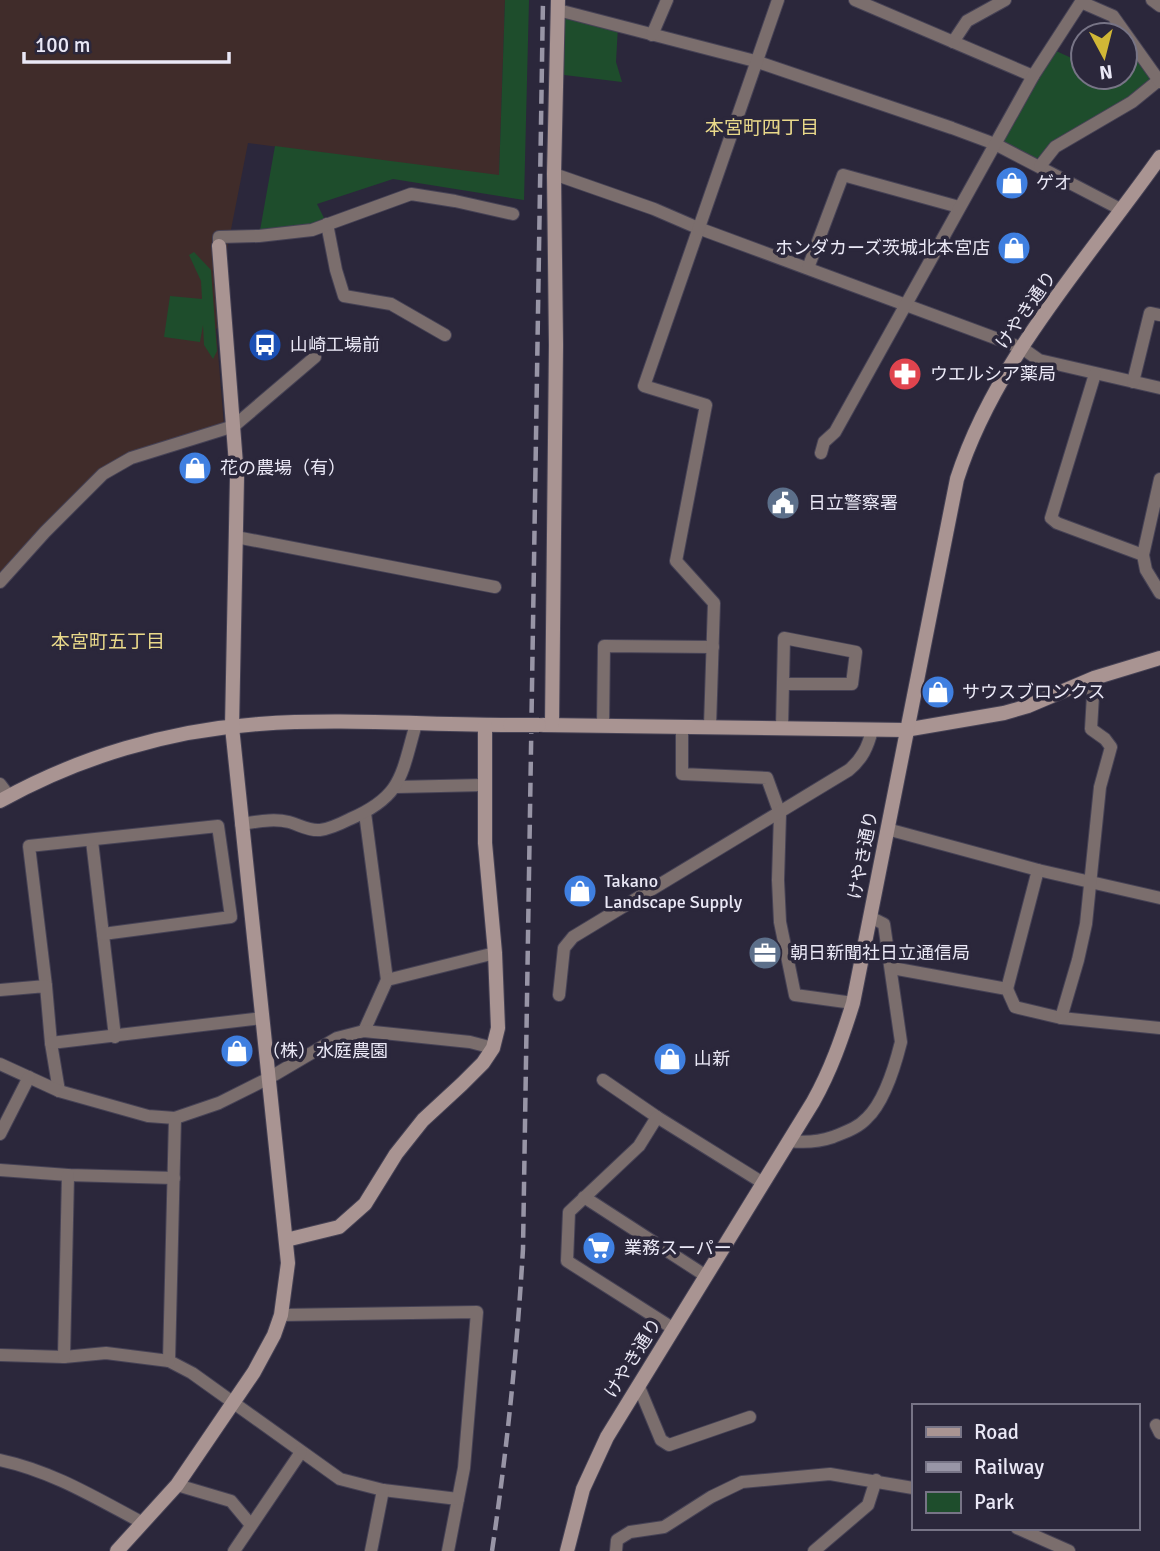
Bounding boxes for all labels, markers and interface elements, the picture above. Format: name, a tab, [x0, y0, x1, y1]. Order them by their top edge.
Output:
scale bar	[24, 21, 229, 65]
north arrow	[1069, 21, 1139, 91]
text: 100 m	[35, 32, 90, 58]
text: N	[1098, 59, 1114, 85]
district label: 本宮町四丁目	[705, 116, 819, 140]
shop icon: ゲオ	[993, 164, 1031, 202]
place label: ゲオ	[1036, 172, 1072, 194]
shop icon: ホンダカーズ茨城北本宮店	[995, 229, 1033, 267]
place label: ホンダカーズ茨城北本宮店	[775, 237, 990, 259]
street label: けやき通り	[991, 267, 1061, 353]
bus stop icon: 山崎工場前	[246, 326, 284, 364]
place label: 山崎工場前	[290, 334, 380, 356]
pharmacy icon: ウエルシア薬局	[886, 355, 924, 393]
place label: ウエルシア薬局	[930, 363, 1056, 385]
shop icon: 花の農場（有）	[176, 449, 214, 487]
place label: 花の農場（有）	[220, 457, 346, 479]
public building icon: 日立警察署	[764, 484, 802, 522]
place label: 日立警察署	[808, 492, 898, 514]
district label: 本宮町五丁目	[51, 630, 165, 654]
shop icon: サウスブロンクス	[919, 673, 957, 711]
place label: サウスブロンクス	[962, 681, 1105, 703]
street label: けやき通り	[844, 809, 882, 901]
place label: Takano Landscape Supply	[604, 870, 743, 913]
shop icon: Takano Landscape Supply	[561, 872, 599, 910]
office icon: 朝日新聞社日立通信局	[746, 934, 784, 972]
place label: 朝日新聞社日立通信局	[790, 942, 970, 964]
shop icon: （株）水庭農園	[218, 1032, 256, 1070]
place label: （株）水庭農園	[262, 1040, 388, 1062]
shop icon: 山新	[651, 1040, 689, 1078]
place label: 山新	[694, 1048, 730, 1070]
supermarket icon: 業務スーパー	[580, 1229, 618, 1267]
place label: 業務スーパー	[624, 1237, 732, 1259]
street label: けやき通り	[600, 1314, 666, 1402]
legend	[912, 1404, 1139, 1530]
text: Road	[974, 1419, 1019, 1445]
text: Railway	[974, 1454, 1044, 1480]
text: Park	[974, 1489, 1015, 1515]

